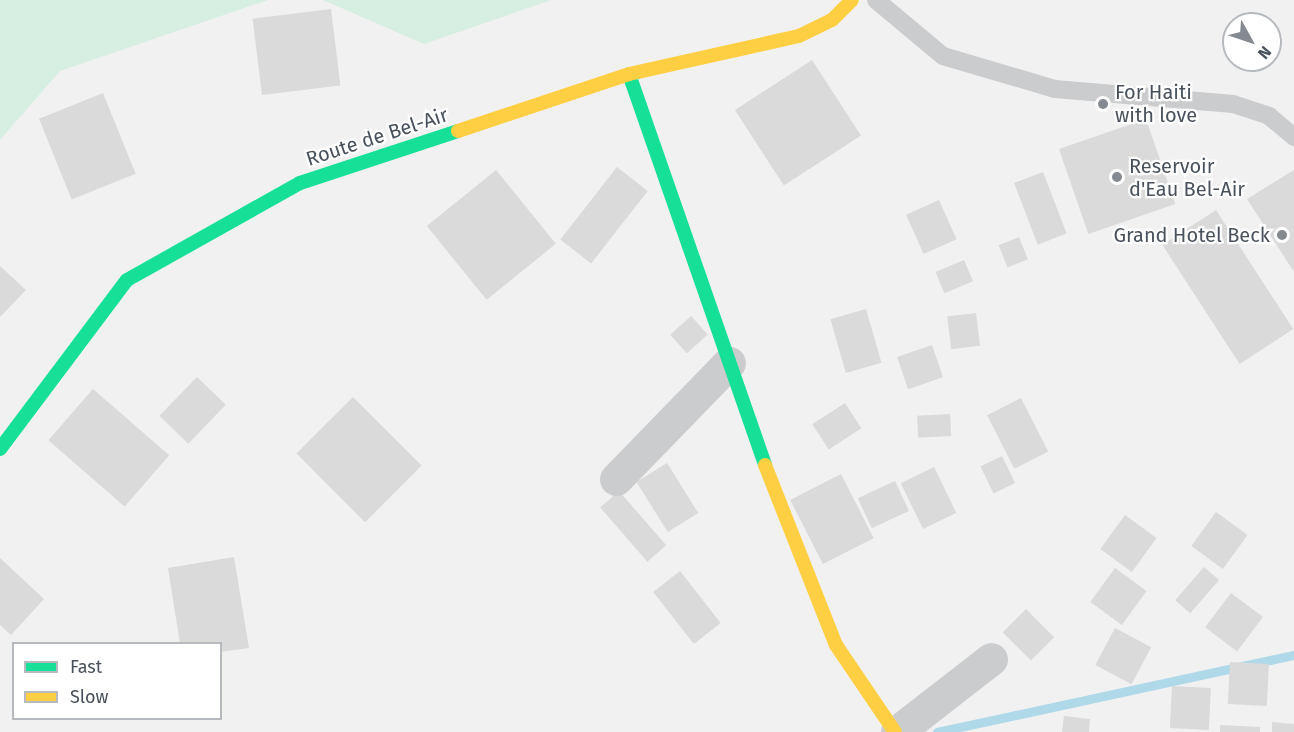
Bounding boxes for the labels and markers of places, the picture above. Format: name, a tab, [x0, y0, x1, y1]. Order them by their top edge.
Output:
place label: For Haiti with love	[1115, 80, 1197, 127]
marker: For Haiti with love	[1096, 97, 1110, 111]
place label: Reservoir d'Eau Bel-Air	[1129, 154, 1245, 201]
marker: Reservoir d'Eau Bel-Air	[1110, 170, 1124, 184]
place label: Grand Hotel Beck	[1113, 223, 1270, 247]
marker: Grand Hotel Beck	[1275, 228, 1289, 242]

